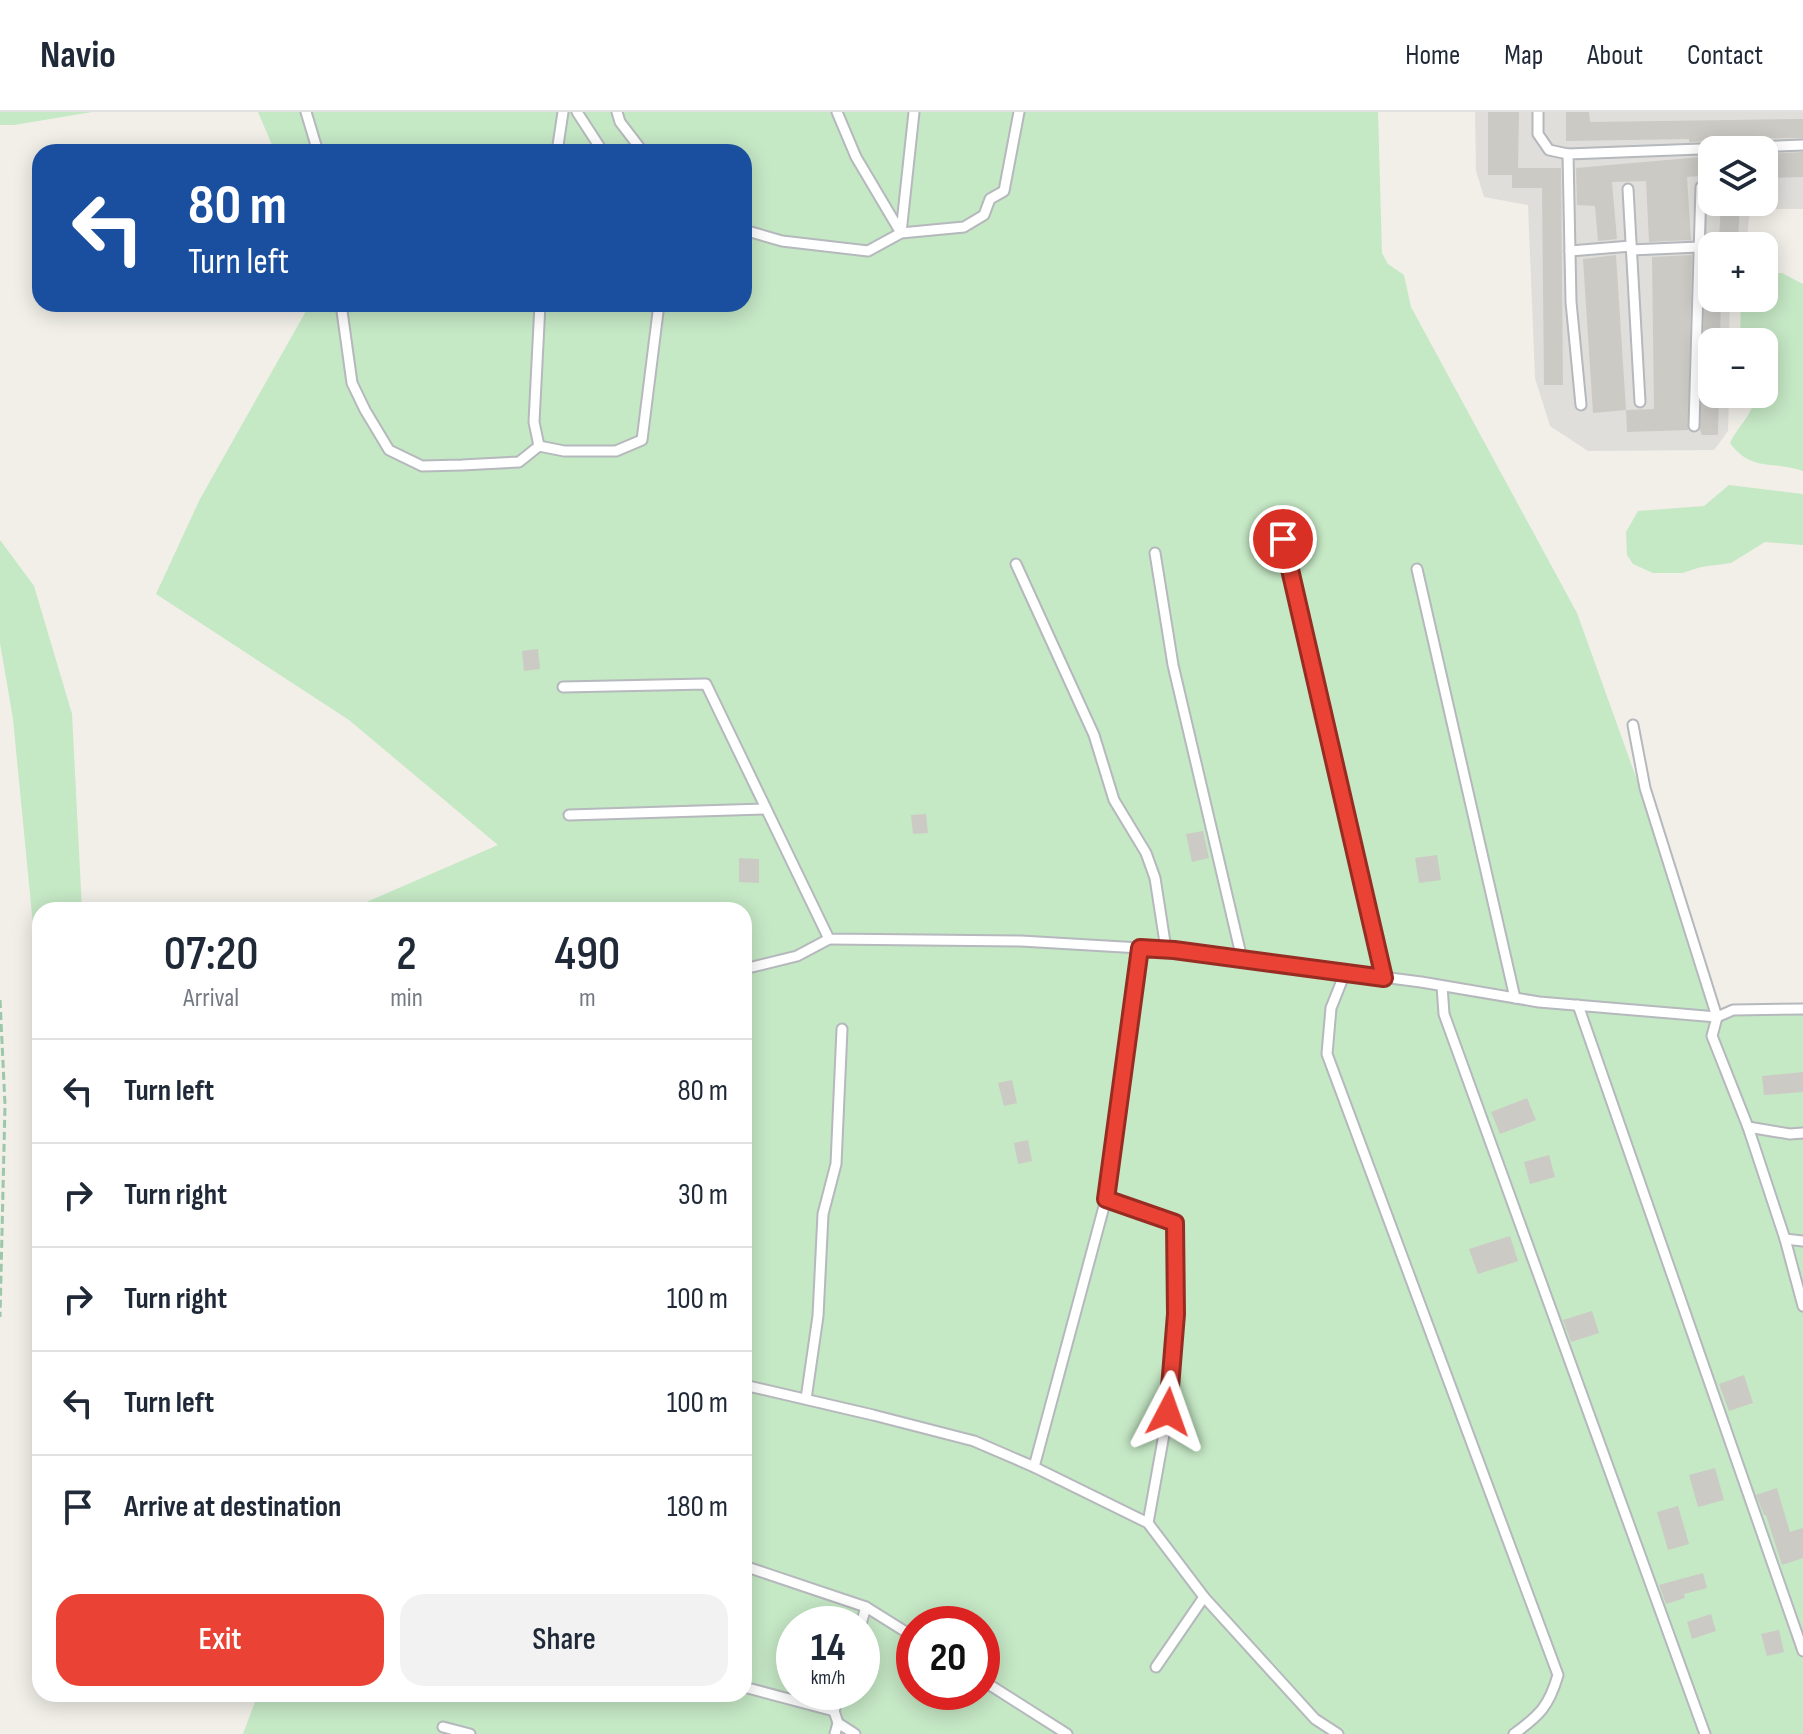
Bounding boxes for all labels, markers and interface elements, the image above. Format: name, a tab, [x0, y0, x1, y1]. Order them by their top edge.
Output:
text: Navio	[40, 33, 116, 78]
text: Home	[1405, 39, 1460, 72]
text: Map	[1504, 39, 1543, 72]
text: About	[1587, 39, 1643, 72]
text: Contact	[1687, 39, 1763, 72]
map controls	[1698, 136, 1778, 408]
button: layers	[1698, 136, 1778, 216]
text: 80 m	[188, 173, 287, 240]
icon: left	[56, 176, 160, 280]
button: +	[1698, 232, 1778, 312]
text: Turn left	[188, 241, 289, 284]
button: −	[1698, 328, 1778, 408]
pin	[1249, 505, 1317, 573]
icon: arrive	[1261, 517, 1305, 561]
text: 07:20	[164, 926, 259, 983]
text: 2	[396, 926, 417, 983]
text: 490	[554, 926, 620, 983]
text: Arrival	[183, 983, 239, 1014]
text: min	[390, 983, 423, 1014]
text: m	[579, 983, 596, 1014]
icon: left	[56, 1069, 100, 1113]
text: Turn left	[124, 1073, 214, 1109]
text: 80 m	[677, 1073, 728, 1109]
icon: right	[56, 1173, 100, 1217]
text: Turn right	[124, 1177, 227, 1213]
text: 30 m	[678, 1177, 728, 1213]
icon: right	[56, 1277, 100, 1321]
text: Turn right	[124, 1281, 227, 1317]
text: 100 m	[667, 1281, 728, 1317]
position arrow	[1126, 1370, 1210, 1454]
icon: left	[56, 1381, 100, 1425]
text: Turn left	[124, 1385, 214, 1421]
text: 100 m	[667, 1385, 728, 1421]
icon: arrive	[56, 1485, 100, 1529]
text: Arrive at destination	[124, 1489, 341, 1525]
text: 180 m	[667, 1489, 728, 1525]
button: Exit	[56, 1594, 384, 1686]
button: Share	[400, 1594, 728, 1686]
speed limit sign: 20	[896, 1606, 1000, 1710]
text: 14	[811, 1624, 845, 1672]
text: km/h	[811, 1666, 845, 1690]

